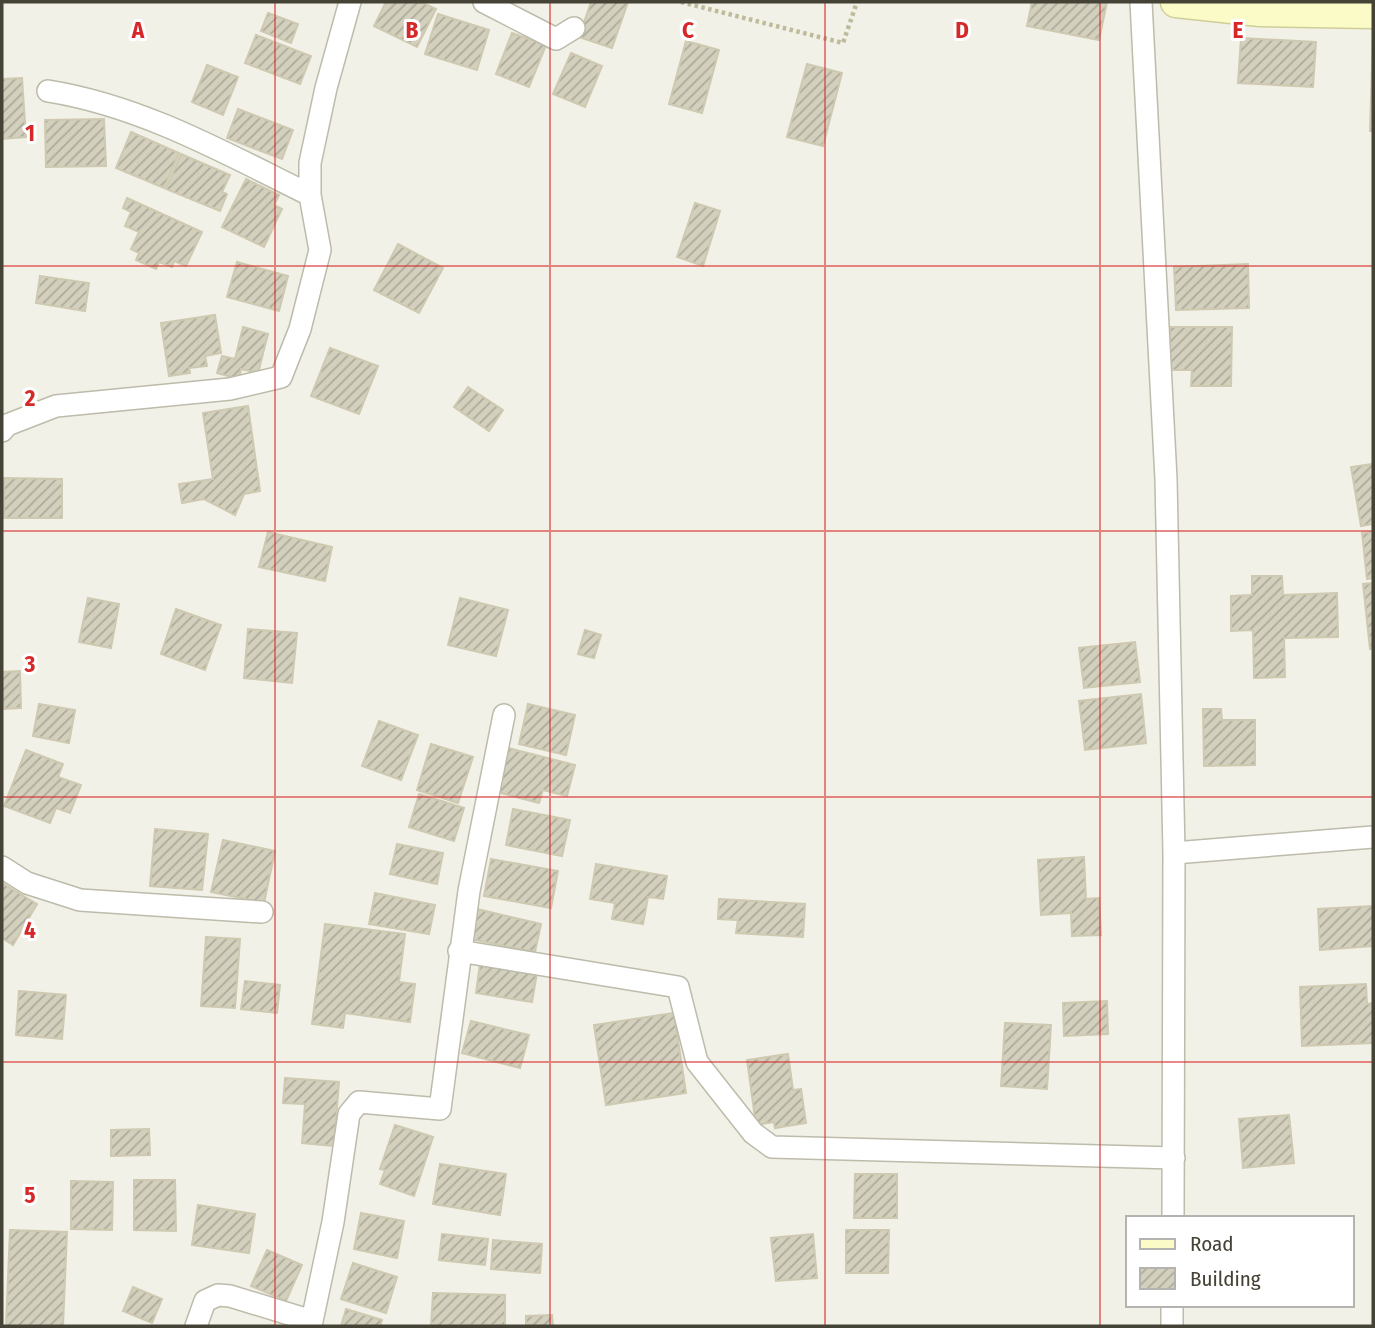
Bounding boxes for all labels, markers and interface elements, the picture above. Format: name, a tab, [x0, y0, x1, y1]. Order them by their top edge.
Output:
text: A	[131, 16, 145, 44]
text: B	[406, 16, 419, 44]
text: C	[682, 16, 694, 44]
text: D	[955, 16, 969, 44]
text: E	[1233, 16, 1244, 44]
text: 1	[25, 119, 35, 147]
text: 2	[24, 384, 36, 412]
text: 3	[24, 650, 36, 678]
text: 4	[24, 916, 36, 944]
text: 5	[24, 1181, 36, 1209]
legend	[1126, 1216, 1354, 1307]
text: Road	[1190, 1231, 1234, 1257]
text: Building	[1190, 1266, 1261, 1292]

